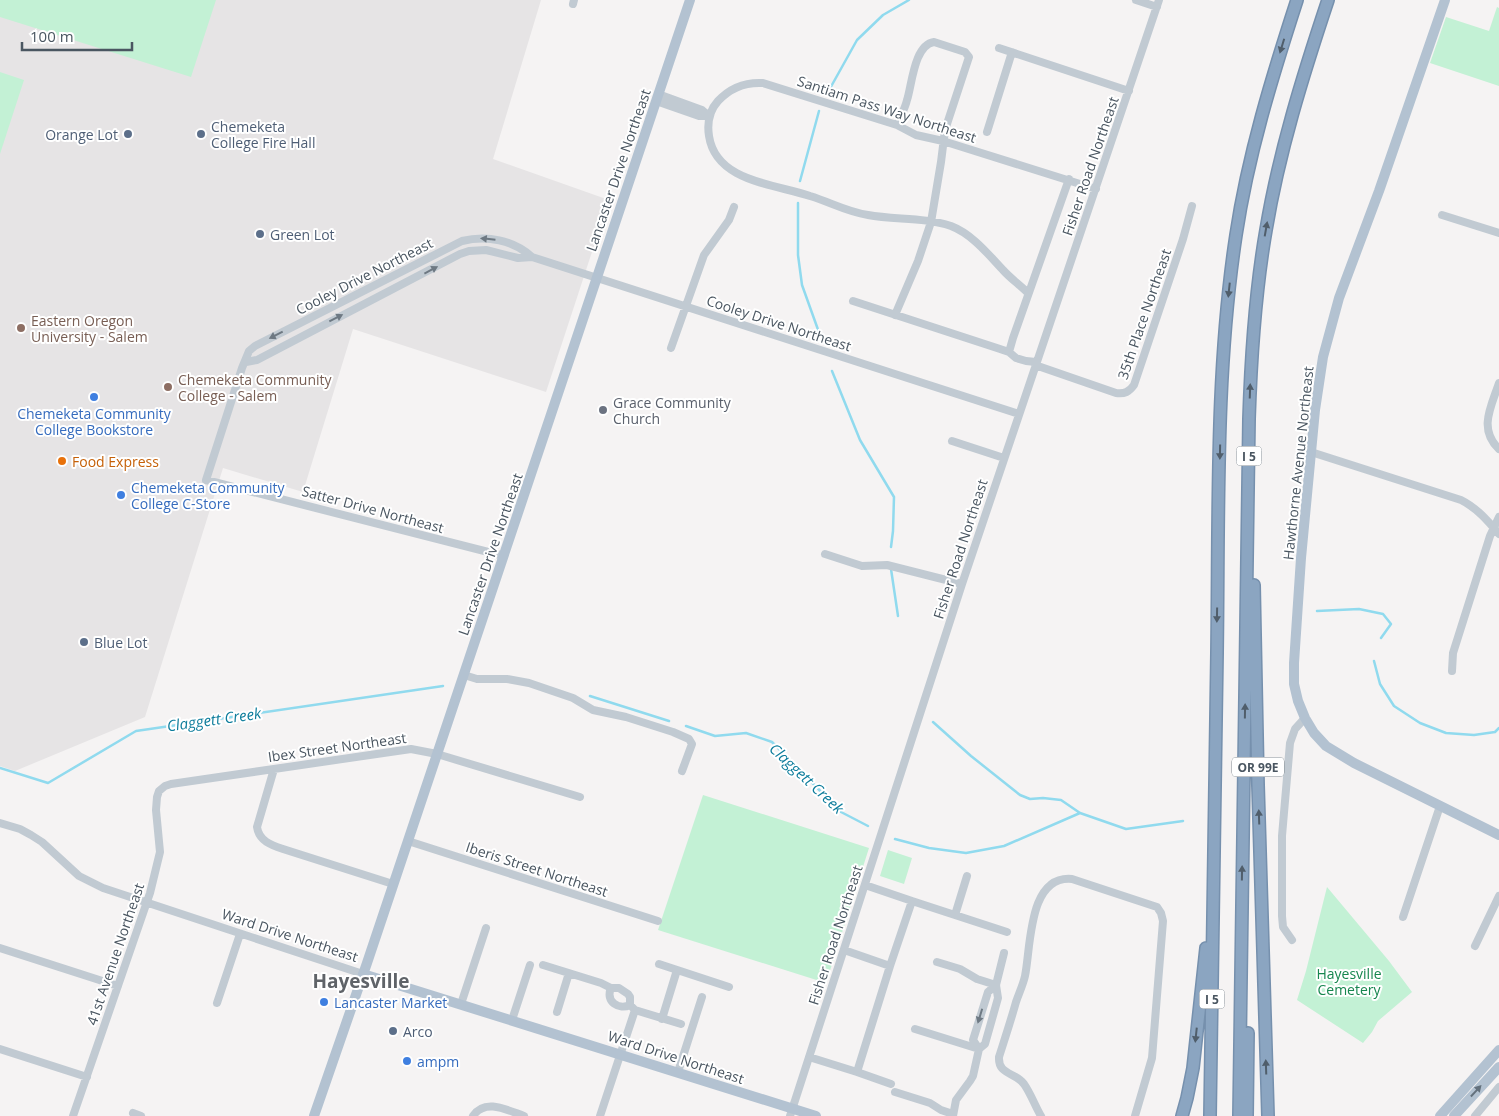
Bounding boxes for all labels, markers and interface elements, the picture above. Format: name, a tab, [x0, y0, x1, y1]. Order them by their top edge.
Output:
scale bar	[22, 20, 132, 52]
text: 100 m	[30, 26, 74, 46]
one-way arrow	[1278, 39, 1286, 54]
street label: Santiam Pass Way Northeast	[795, 71, 979, 147]
street label: Lancaster Drive Northeast	[581, 86, 655, 254]
street label: Fisher Road Northeast	[1057, 94, 1123, 238]
place label: Chemeketa College Fire Hall	[211, 117, 315, 152]
place label: Orange Lot	[45, 125, 118, 144]
marker: Orange Lot	[122, 128, 134, 140]
marker: Chemeketa College Fire Hall	[195, 128, 207, 140]
one-way arrow	[1263, 221, 1271, 237]
place label: Green Lot	[270, 225, 335, 244]
marker: Green Lot	[254, 228, 266, 240]
street label: Cooley Drive Northeast	[292, 233, 436, 319]
one-way arrow	[480, 235, 496, 243]
street label: 35th Place Northeast	[1113, 246, 1175, 382]
one-way arrow	[424, 265, 438, 274]
one-way arrow	[1225, 283, 1233, 299]
street label: Cooley Drive Northeast	[704, 291, 854, 355]
place label: Eastern Oregon University - Salem	[31, 311, 148, 346]
one-way arrow	[329, 314, 344, 322]
marker: Eastern Oregon University - Salem	[15, 322, 27, 334]
one-way arrow	[269, 331, 283, 339]
street label: Hawthorne Avenue Northeast	[1278, 365, 1318, 561]
place label: Chemeketa Community College - Salem	[178, 370, 333, 405]
marker: Chemeketa Community College - Salem	[162, 381, 174, 393]
one-way arrow	[1247, 382, 1255, 398]
marker: Chemeketa Community College Bookstore	[88, 391, 100, 403]
place label: Grace Community Church	[613, 393, 732, 428]
place label: Chemeketa Community College Bookstore	[17, 404, 172, 439]
marker: Grace Community Church	[597, 404, 609, 416]
one-way arrow	[1215, 445, 1223, 461]
road number: I 5	[1236, 446, 1262, 466]
place label: Food Express	[72, 452, 159, 471]
marker: Food Express	[56, 455, 68, 467]
street label: Lancaster Drive Northeast	[453, 470, 527, 638]
street label: Fisher Road Northeast	[928, 477, 992, 621]
place label: Chemeketa Community College C-Store	[131, 478, 286, 513]
street label: Satter Drive Northeast	[300, 481, 446, 537]
marker: Chemeketa Community College C-Store	[115, 489, 127, 501]
one-way arrow	[1213, 607, 1221, 623]
place label: Blue Lot	[94, 633, 147, 652]
marker: Blue Lot	[78, 636, 90, 648]
water label: Claggett Creek	[166, 702, 263, 736]
one-way arrow	[1241, 702, 1249, 718]
street label: Ibex Street Northeast	[267, 728, 407, 766]
water label: Claggett Creek	[765, 738, 849, 818]
road number: OR 99E	[1232, 758, 1284, 776]
one-way arrow	[1255, 809, 1263, 825]
street label: Iberis Street Northeast	[464, 837, 610, 901]
street label: Fisher Road Northeast	[803, 863, 867, 1007]
one-way arrow	[1238, 865, 1246, 881]
street label: 41st Avenue Northeast	[82, 880, 148, 1028]
street label: Ward Drive Northeast	[219, 904, 361, 966]
park label: Hayesville Cemetery	[1316, 964, 1382, 999]
district label: Hayesville	[313, 968, 409, 994]
road number: I 5	[1200, 990, 1224, 1009]
place label: Lancaster Market	[334, 993, 447, 1012]
marker: Lancaster Market	[318, 996, 330, 1008]
one-way arrow	[976, 1009, 984, 1024]
place label: Arco	[403, 1022, 433, 1041]
marker: Arco	[387, 1025, 399, 1037]
street label: Ward Drive Northeast	[605, 1026, 747, 1088]
one-way arrow	[1192, 1027, 1200, 1043]
place label: ampm	[417, 1052, 459, 1071]
marker: ampm	[401, 1055, 413, 1067]
one-way arrow	[1262, 1059, 1270, 1075]
one-way arrow	[1470, 1085, 1482, 1097]

